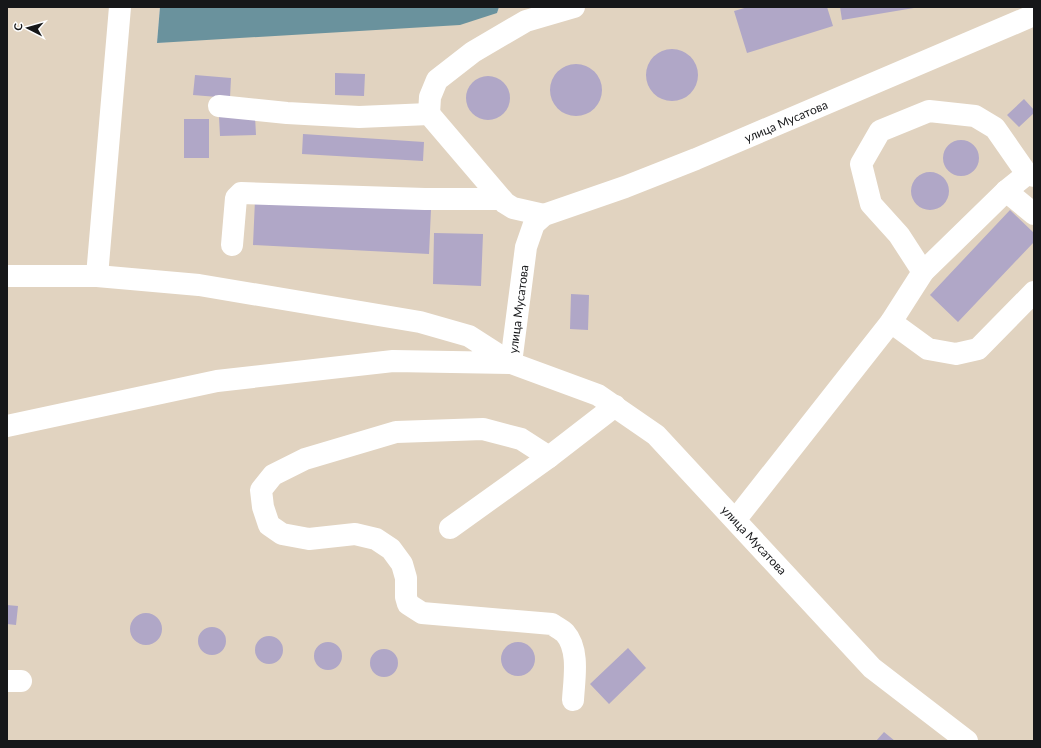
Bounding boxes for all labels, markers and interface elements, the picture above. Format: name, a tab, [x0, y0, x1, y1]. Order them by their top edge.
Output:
north arrow	[8, 8, 48, 48]
text: С	[11, 22, 24, 31]
street label: улица Мусатова	[742, 96, 830, 145]
street label: улица Мусатова	[505, 264, 531, 354]
street label: улица Мусатова	[718, 502, 790, 578]

